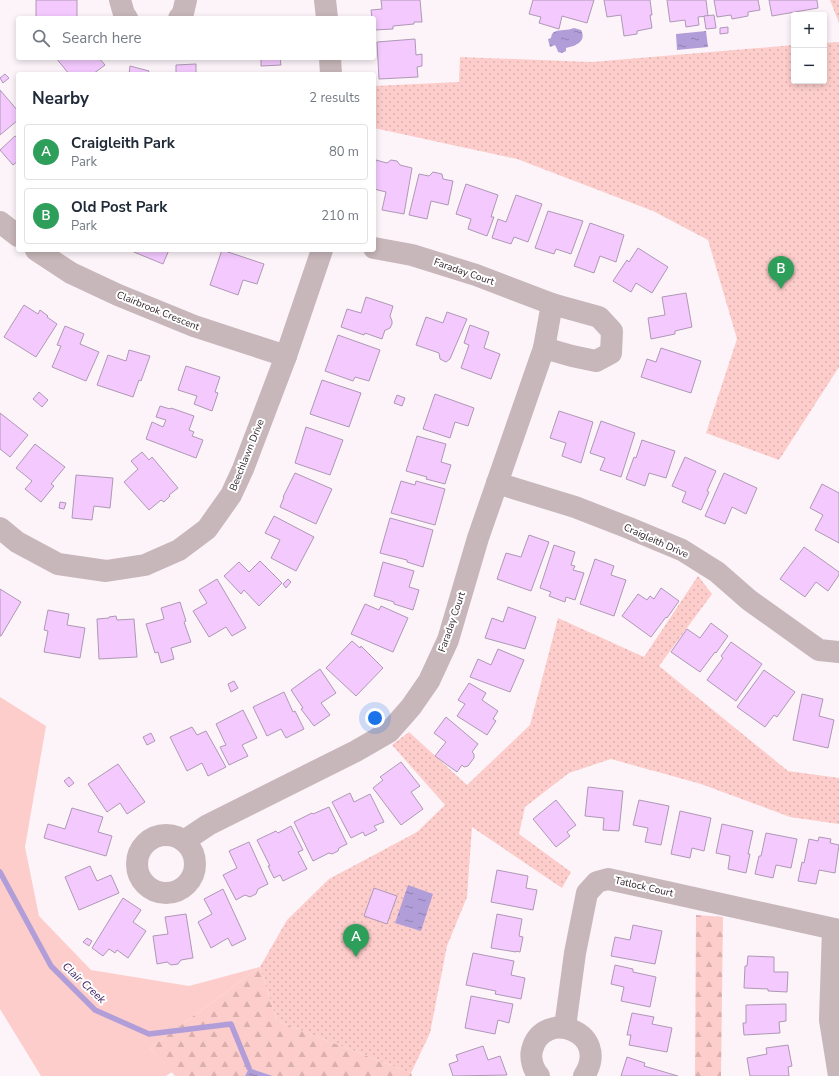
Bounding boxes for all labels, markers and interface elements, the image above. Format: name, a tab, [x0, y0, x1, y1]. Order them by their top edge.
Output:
map controls	[791, 12, 827, 84]
button: +	[791, 12, 827, 48]
search box	[16, 16, 376, 60]
icon: search	[30, 27, 52, 49]
text: Search here	[62, 28, 142, 48]
button: −	[791, 48, 827, 84]
text: Nearby	[32, 87, 89, 110]
text: 2 results	[309, 89, 360, 107]
text: Craigleith Park	[71, 133, 175, 153]
text: A	[41, 143, 51, 161]
text: 80 m	[329, 143, 359, 161]
text: Park	[71, 153, 97, 171]
text: Old Post Park	[71, 197, 167, 217]
text: B	[42, 207, 50, 225]
text: 210 m	[321, 207, 359, 225]
text: Park	[71, 217, 97, 235]
street label: Faraday Court	[432, 255, 497, 289]
pin: B	[768, 256, 794, 289]
street label: Clairbrook Crescent	[114, 288, 202, 334]
street label: Beechlawn Drive	[226, 417, 268, 493]
street label: Craigleith Drive	[621, 520, 691, 562]
street label: Faraday Court	[435, 589, 469, 654]
your location	[365, 708, 385, 728]
street label: Tatlock Court	[613, 873, 675, 901]
pin: A	[343, 924, 369, 957]
water label: Clair Creek	[59, 959, 109, 1007]

